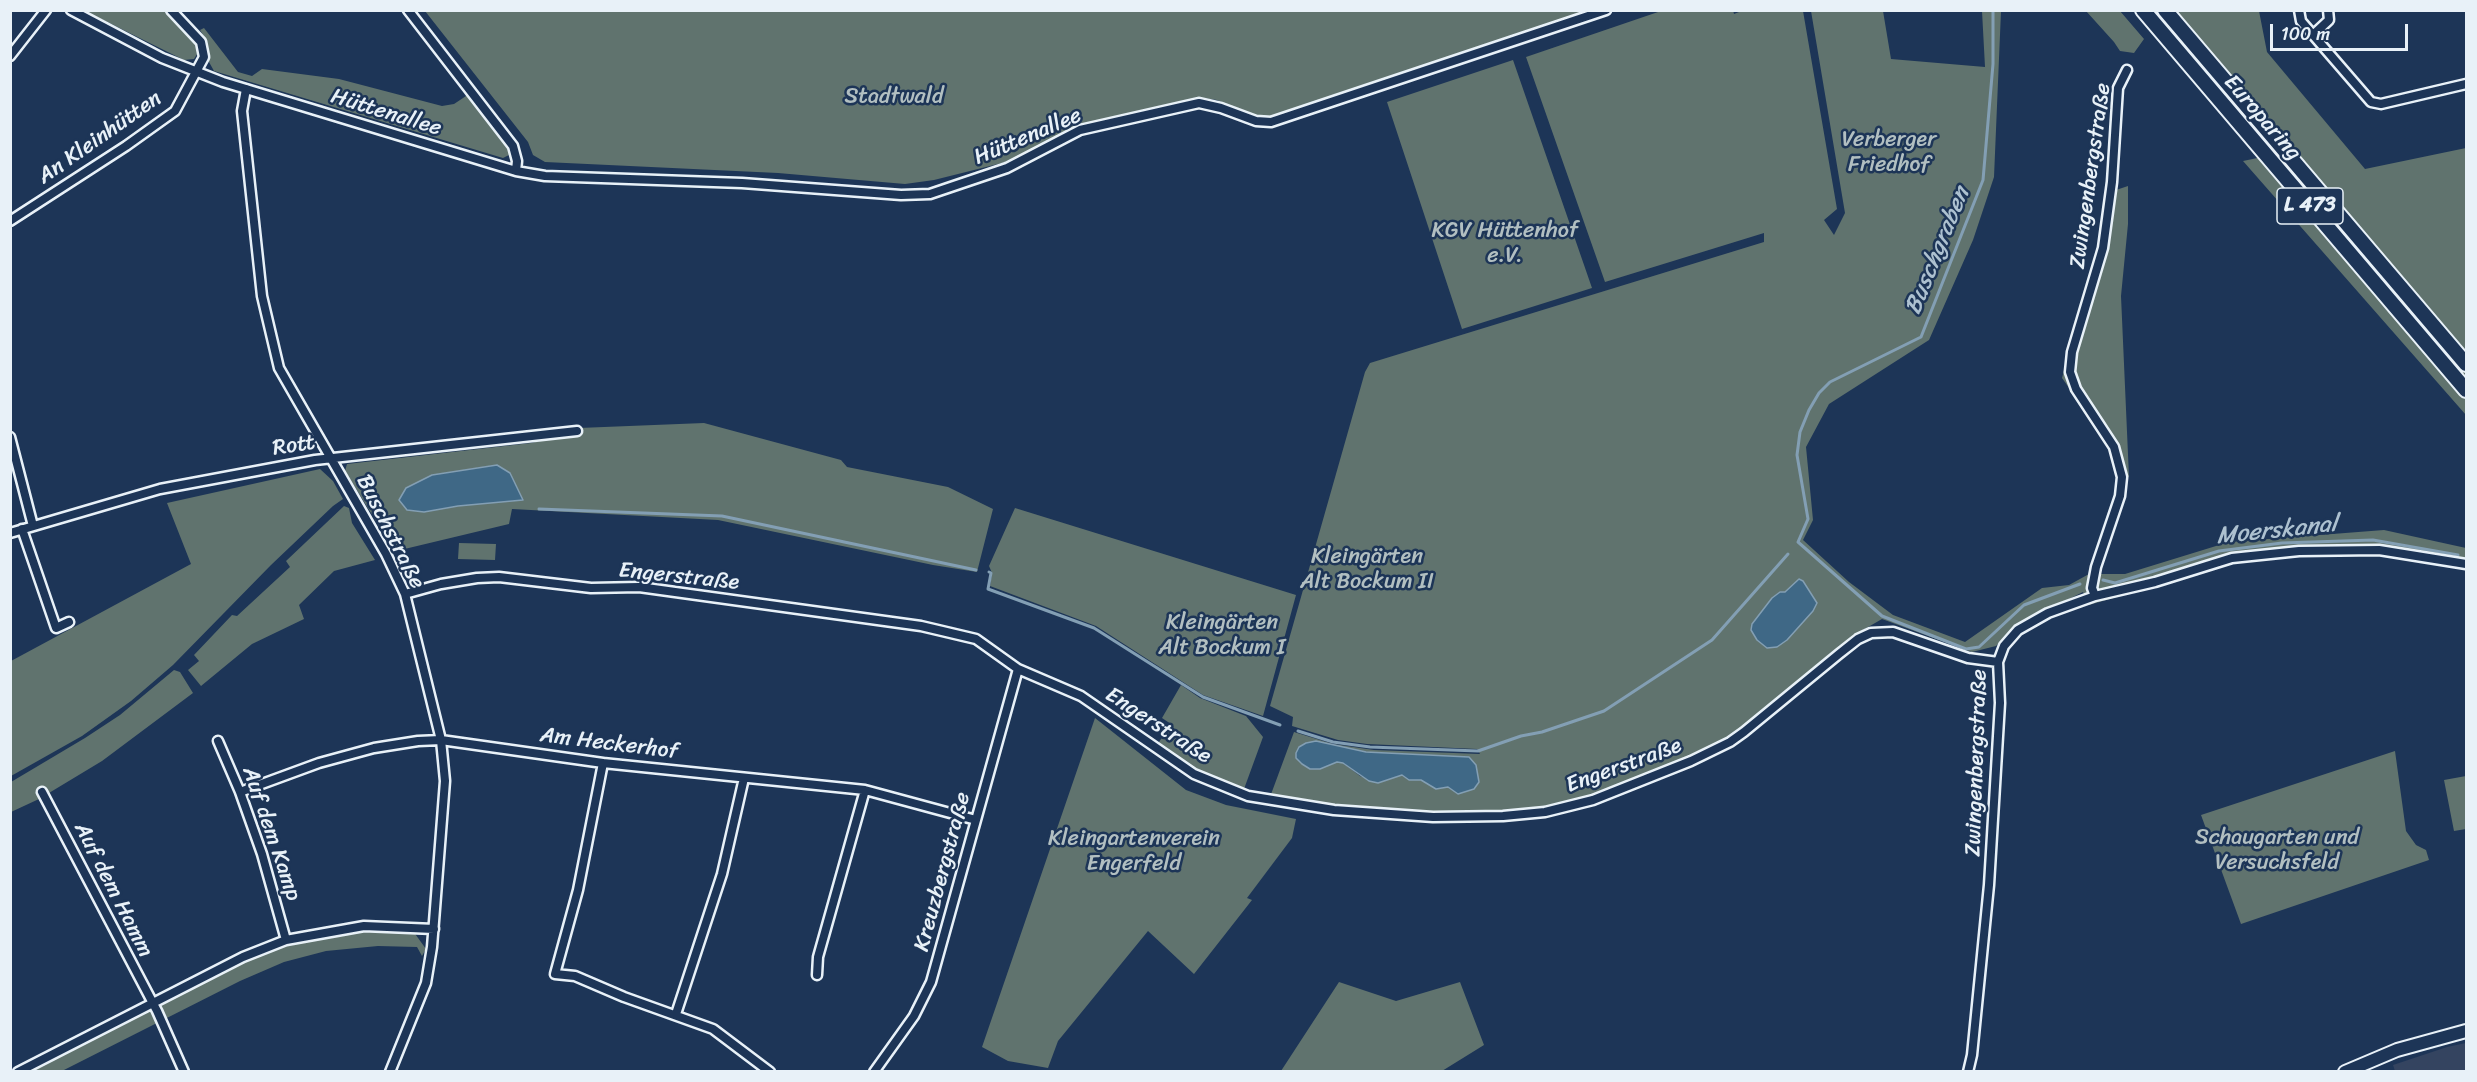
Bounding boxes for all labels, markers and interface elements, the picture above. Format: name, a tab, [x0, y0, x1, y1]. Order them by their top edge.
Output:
scale bar	[2273, 12, 2411, 50]
text: 100 m	[2281, 18, 2330, 50]
street label: Europaring	[2218, 70, 2306, 166]
street label: Zwingenbergstraße	[2065, 81, 2117, 271]
street label: Hüttenallee	[328, 84, 444, 142]
park label: Stadtwald	[844, 84, 944, 110]
street label: An Kleinhütten	[33, 86, 167, 190]
street label: Hüttenallee	[970, 103, 1086, 171]
park label: Verberger Friedhof	[1842, 127, 1936, 178]
water label: Buschgraben	[1899, 183, 1977, 319]
road number: L 473	[2277, 188, 2343, 224]
park label: KGV Hüttenhof e.V.	[1432, 218, 1578, 270]
street label: Rott	[271, 430, 317, 462]
street label: Buschstraße	[350, 471, 430, 593]
water label: Moerskanal	[2215, 510, 2339, 552]
park label: Kleingärten Alt Bockum II	[1300, 544, 1434, 596]
street label: Engerstraße	[617, 558, 741, 596]
park label: Kleingärten Alt Bockum I	[1159, 610, 1285, 662]
street label: Zwingenbergstraße	[1961, 669, 1993, 857]
street label: Engerstraße	[1100, 682, 1216, 770]
street label: Am Heckerhof	[538, 722, 680, 766]
street label: Engerstraße	[1563, 733, 1685, 799]
street label: Auf dem Kamp	[236, 763, 306, 905]
street label: Kreuzbergstraße	[909, 790, 977, 954]
street label: Auf dem Hamm	[68, 818, 158, 962]
park label: Schaugarten und Versuchsfeld	[2195, 825, 2359, 876]
park label: Kleingartenverein Engerfeld	[1048, 826, 1220, 878]

